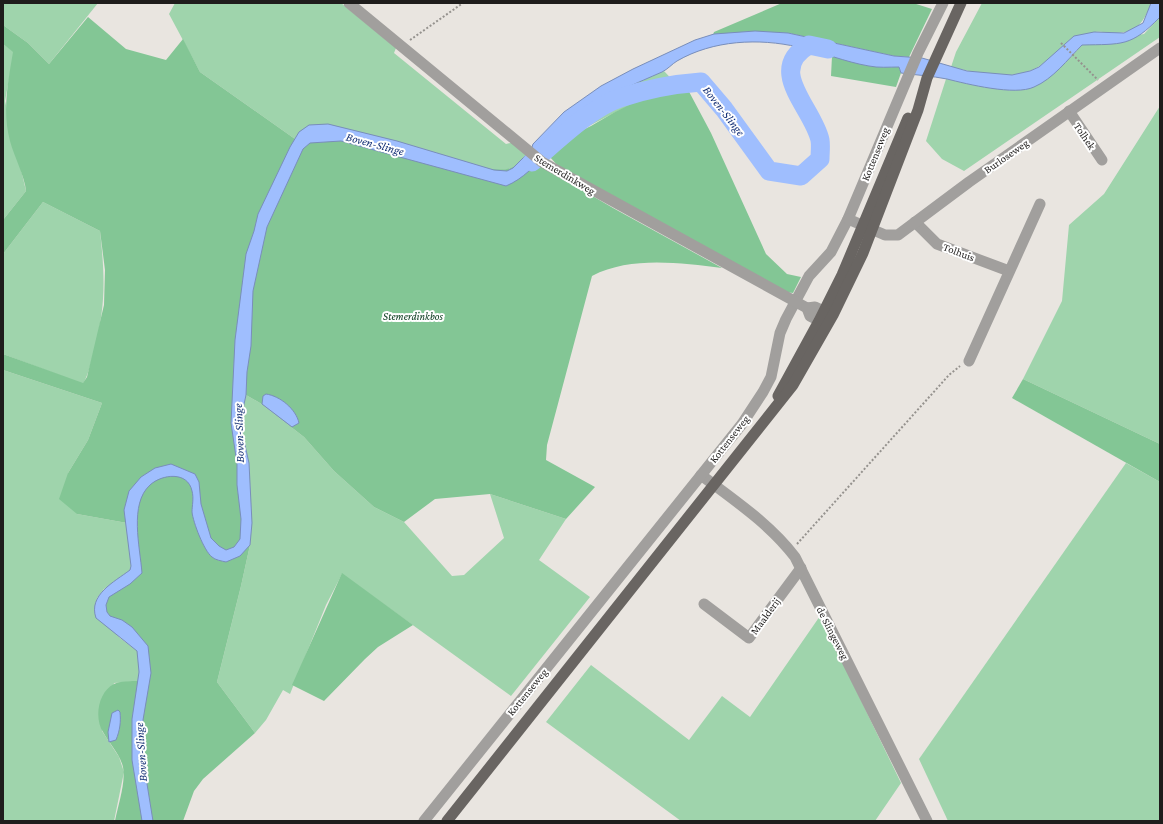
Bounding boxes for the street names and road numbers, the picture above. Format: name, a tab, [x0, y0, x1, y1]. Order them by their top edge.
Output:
street label: Tolhek	[1072, 120, 1099, 152]
street label: Kottenseweg	[859, 125, 892, 183]
street label: Burloseweg	[982, 136, 1032, 176]
street label: Stemerdinkweg	[532, 151, 598, 198]
street label: Tolhuis	[942, 241, 976, 263]
street label: Kottenseweg	[707, 412, 752, 466]
street label: Maalderij	[748, 595, 783, 637]
street label: de Slingeweg	[814, 605, 852, 663]
street label: Kottenseweg	[504, 666, 551, 719]

